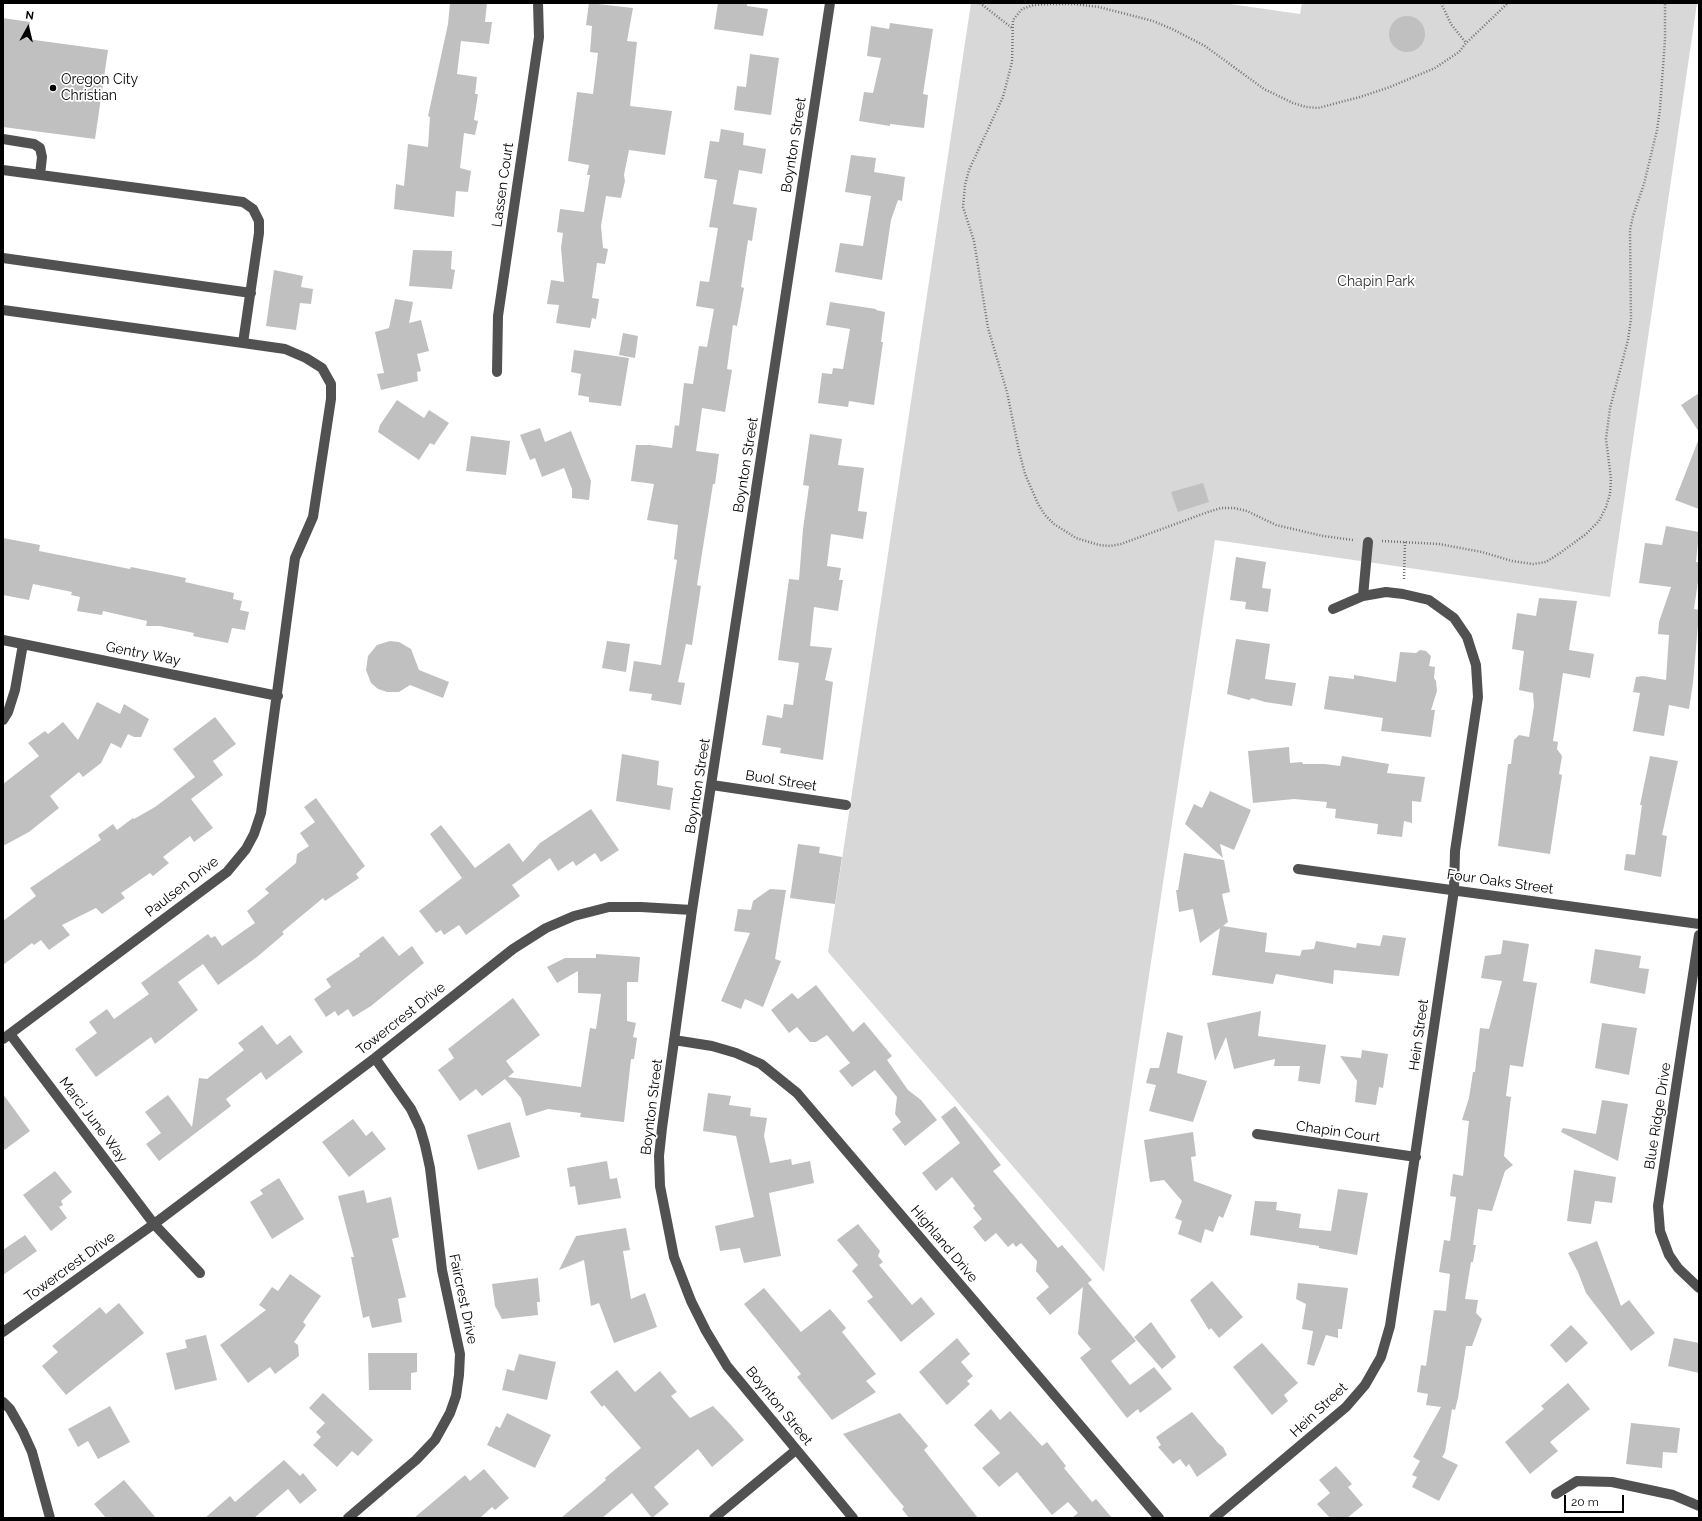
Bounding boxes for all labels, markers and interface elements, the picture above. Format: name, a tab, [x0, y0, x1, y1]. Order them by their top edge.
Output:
north arrow	[8, 8, 48, 48]
text: N	[25, 9, 35, 23]
place label: Oregon City Christian	[61, 72, 138, 104]
marker: Oregon City Christian	[48, 83, 58, 93]
street label: Boynton Street	[778, 96, 810, 194]
street label: Lassen Court	[489, 142, 517, 228]
park label: Chapin Park	[1337, 274, 1415, 290]
street label: Boynton Street	[730, 416, 762, 514]
street label: Gentry Way	[104, 639, 182, 669]
street label: Boynton Street	[682, 737, 714, 835]
street label: Buol Street	[744, 767, 818, 795]
street label: Paulsen Drive	[142, 853, 222, 921]
street label: Four Oaks Street	[1446, 866, 1554, 898]
street label: Towercrest Drive	[353, 979, 449, 1059]
street label: Hein Street	[1406, 998, 1432, 1072]
street label: Boynton Street	[638, 1058, 666, 1156]
street label: Blue Ridge Drive	[1641, 1061, 1675, 1171]
street label: Marci June Way	[55, 1074, 131, 1166]
street label: Chapin Court	[1295, 1118, 1381, 1146]
street label: Highland Drive	[907, 1202, 981, 1286]
street label: Towercrest Drive	[21, 1228, 119, 1306]
street label: Faircrest Drive	[445, 1252, 481, 1346]
street label: Boynton Street	[742, 1363, 816, 1449]
street label: Hein Street	[1287, 1379, 1351, 1441]
scale bar	[1566, 1487, 1626, 1513]
text: 20 m	[1571, 1495, 1599, 1509]

